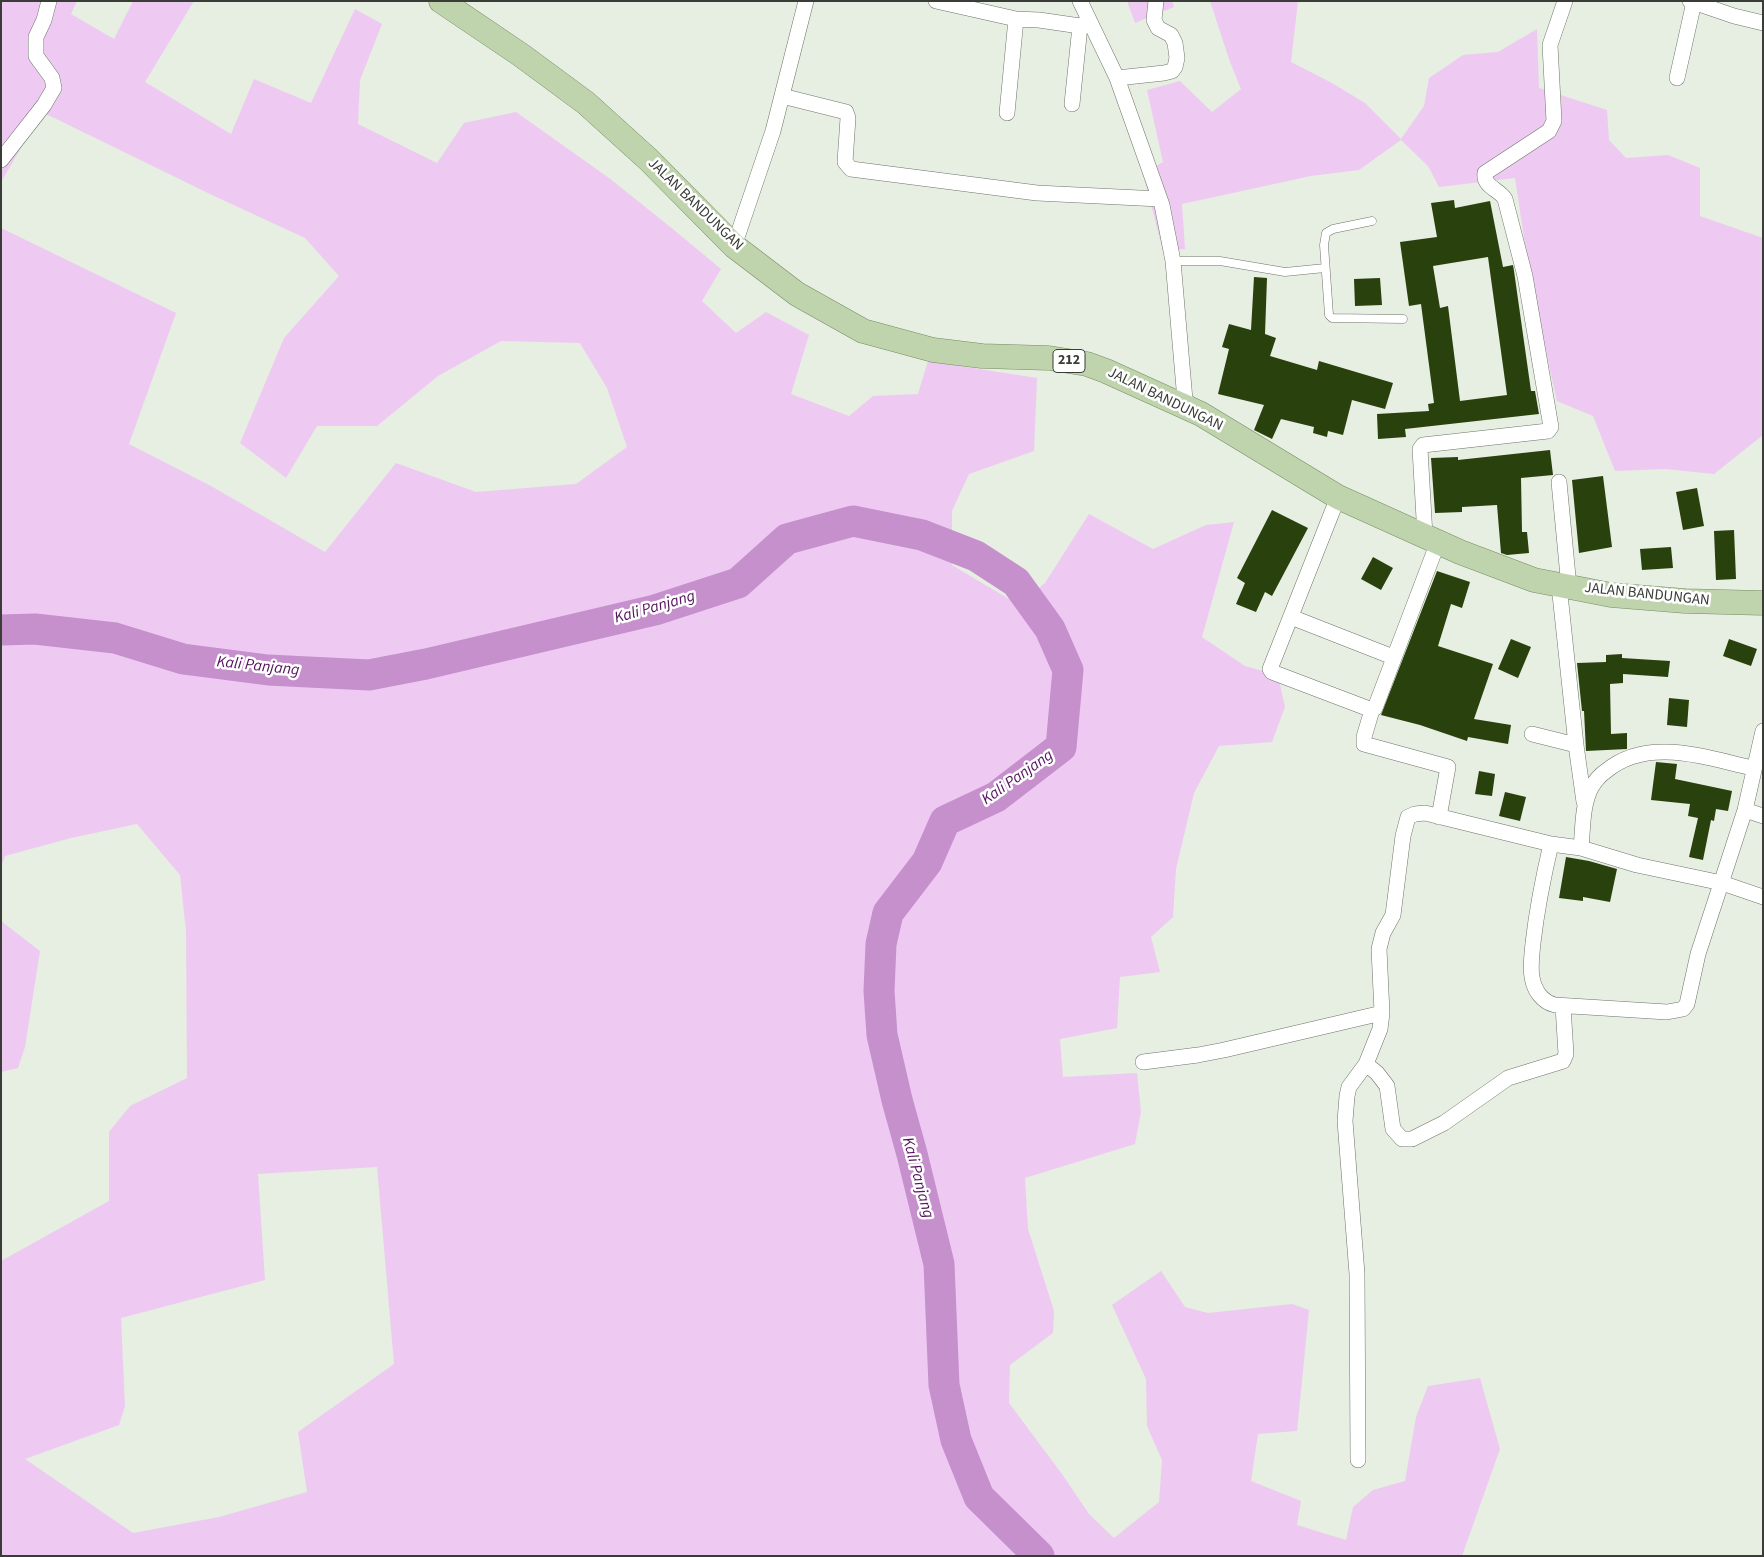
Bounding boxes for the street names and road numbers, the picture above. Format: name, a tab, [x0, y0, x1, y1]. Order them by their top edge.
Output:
street label: JALAN BANDUNGAN	[643, 155, 747, 255]
road number: 212	[1053, 350, 1085, 372]
street label: JALAN BANDUNGAN	[1105, 364, 1225, 436]
street label: JALAN BANDUNGAN	[1583, 579, 1711, 611]

